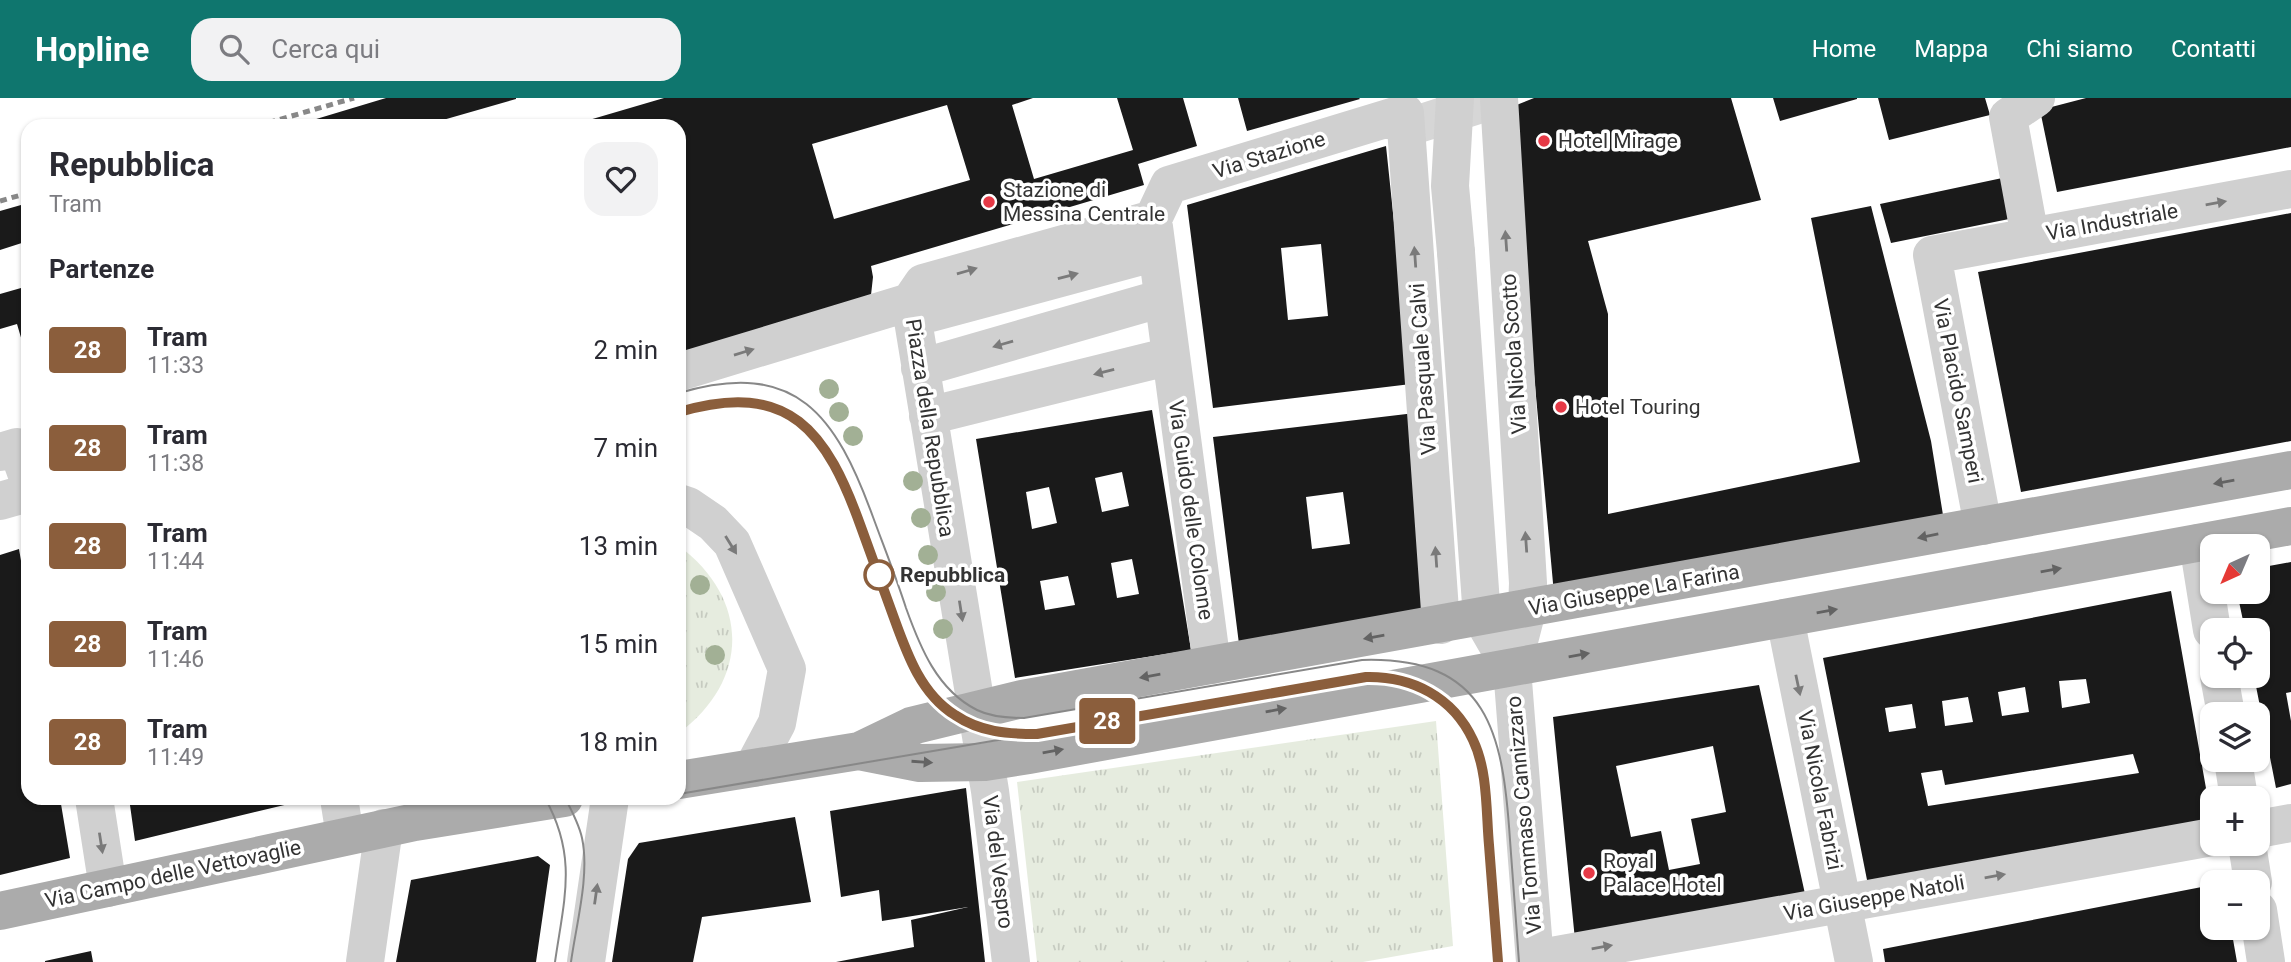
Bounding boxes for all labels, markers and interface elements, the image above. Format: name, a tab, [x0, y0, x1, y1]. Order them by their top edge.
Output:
search box	[191, 18, 681, 81]
text: Hopline	[35, 30, 149, 69]
icon: search	[215, 30, 253, 68]
text: Cerca qui	[271, 34, 380, 64]
text: Home	[1812, 35, 1876, 63]
text: Mappa	[1914, 35, 1988, 63]
text: Chi siamo	[2026, 35, 2133, 63]
text: Contatti	[2171, 35, 2256, 63]
street label: Via Stazione	[1210, 127, 1328, 183]
place label: Hotel Mirage	[1558, 129, 1678, 153]
marker: Hotel Mirage	[1536, 133, 1552, 149]
button: heart	[584, 142, 658, 216]
text: Repubblica	[49, 145, 214, 184]
place label: Stazione di Messina Centrale	[1003, 178, 1165, 226]
text: Tram	[49, 191, 102, 218]
marker: Stazione di Messina Centrale	[981, 194, 997, 210]
one-way arrow	[2205, 197, 2227, 208]
street label: Via Industriale	[2044, 199, 2180, 245]
one-way arrow	[1501, 230, 1512, 252]
one-way arrow	[1409, 246, 1420, 268]
text: Partenze	[49, 254, 154, 284]
one-way arrow	[956, 266, 977, 276]
one-way arrow	[1057, 270, 1079, 281]
street label: Via Nicola Scotto	[1496, 273, 1532, 435]
street label: Via Pasquale Calvi	[1405, 282, 1441, 456]
street label: Via Placido Samperi	[1928, 297, 1988, 485]
street label: Piazza della Repubblica	[901, 317, 959, 539]
text: Tram	[147, 322, 208, 352]
text: 2 min	[593, 335, 658, 365]
text: 28	[74, 336, 101, 364]
one-way arrow	[993, 340, 1014, 350]
one-way arrow	[734, 347, 755, 357]
text: 11:33	[147, 352, 204, 379]
one-way arrow	[1093, 367, 1115, 378]
place label: Hotel Touring	[1575, 395, 1701, 419]
street label: Via Guido delle Colonne	[1164, 399, 1218, 621]
marker: Hotel Touring	[1553, 399, 1569, 415]
text: Tram	[147, 420, 208, 450]
text: 7 min	[593, 433, 658, 463]
text: 28	[74, 434, 101, 462]
text: 11:38	[147, 450, 204, 477]
one-way arrow	[2213, 477, 2235, 488]
text: Tram	[147, 518, 208, 548]
one-way arrow	[1520, 530, 1531, 552]
text: 13 min	[579, 531, 658, 561]
one-way arrow	[1917, 531, 1939, 542]
text: 28	[74, 532, 101, 560]
north arrow	[2200, 534, 2270, 604]
map controls	[2200, 534, 2270, 940]
one-way arrow	[724, 535, 737, 555]
one-way arrow	[1431, 546, 1442, 568]
text: 11:44	[147, 548, 204, 575]
marker: Repubblica	[864, 560, 894, 590]
street label: Via Giuseppe La Farina	[1527, 560, 1741, 620]
place label: Repubblica	[900, 563, 1005, 587]
one-way arrow	[2040, 564, 2062, 575]
one-way arrow	[955, 600, 966, 622]
one-way arrow	[1816, 605, 1838, 616]
text: Tram	[147, 616, 208, 646]
button: locate	[2200, 618, 2270, 688]
text: 15 min	[579, 629, 658, 659]
text: 28	[74, 630, 101, 658]
one-way arrow	[1363, 632, 1385, 643]
text: 11:46	[147, 646, 204, 673]
one-way arrow	[1568, 650, 1590, 661]
one-way arrow	[1139, 671, 1161, 682]
one-way arrow	[1793, 674, 1804, 696]
street label: Via Tommaso Cannizzaro	[1502, 695, 1546, 935]
line badge: 28	[1076, 698, 1138, 744]
button: layers	[2200, 702, 2270, 772]
one-way arrow	[1265, 705, 1287, 716]
text: 28	[1093, 707, 1121, 735]
street label: Via Nicola Fabrizi	[1793, 708, 1847, 872]
text: Tram	[147, 714, 208, 744]
text: 18 min	[579, 727, 658, 757]
text: 28	[74, 728, 101, 756]
text: 11:49	[147, 744, 204, 771]
one-way arrow	[1042, 745, 1064, 756]
one-way arrow	[911, 756, 933, 767]
button: +	[2200, 786, 2270, 856]
street label: Via del Vespro	[978, 794, 1018, 930]
one-way arrow	[96, 832, 107, 854]
street label: Via Campo delle Vettovaglie	[43, 835, 303, 913]
place label: Royal Palace Hotel	[1603, 849, 1722, 897]
marker: Royal Palace Hotel	[1581, 865, 1597, 881]
street label: Via Giuseppe Natoli	[1782, 870, 1966, 926]
button: −	[2200, 870, 2270, 940]
one-way arrow	[1984, 871, 2006, 882]
one-way arrow	[591, 883, 602, 905]
one-way arrow	[1591, 941, 1613, 952]

